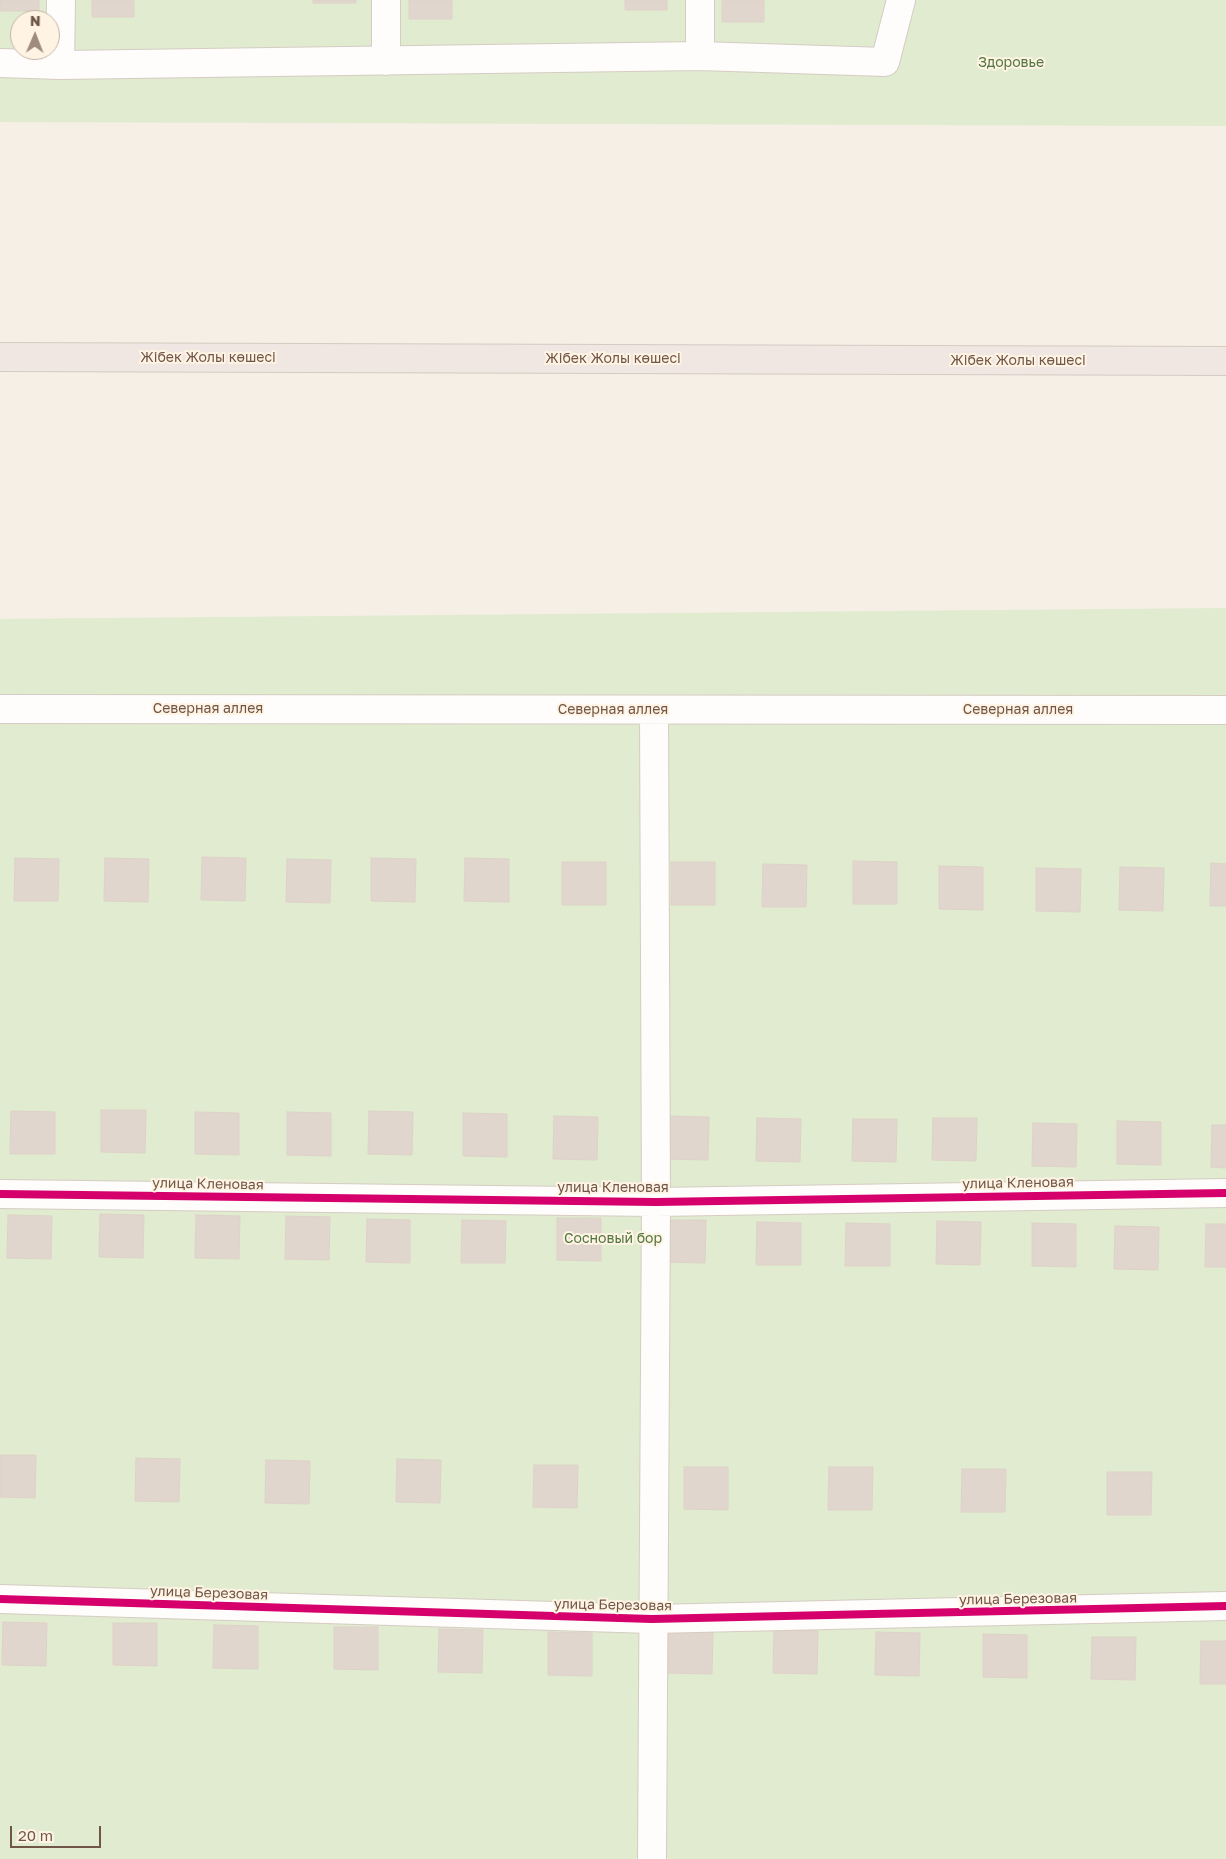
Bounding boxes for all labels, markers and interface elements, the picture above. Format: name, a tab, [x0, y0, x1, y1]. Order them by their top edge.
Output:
north arrow	[10, 10, 60, 60]
text: N	[30, 12, 41, 29]
park label: Здоровье	[978, 55, 1044, 71]
street label: Жібек Жолы көшесі	[140, 350, 276, 366]
street label: Жібек Жолы көшесі	[545, 351, 681, 367]
street label: Жібек Жолы көшесі	[950, 353, 1086, 369]
street label: Северная аллея	[153, 701, 263, 717]
street label: Северная аллея	[558, 702, 668, 718]
street label: Северная аллея	[963, 702, 1073, 718]
street label: улица Кленовая	[962, 1174, 1074, 1192]
street label: улица Кленовая	[152, 1175, 264, 1193]
street label: улица Кленовая	[557, 1180, 669, 1196]
park label: Сосновый бор	[564, 1231, 662, 1247]
street label: улица Березовая	[150, 1583, 268, 1603]
street label: улица Березовая	[959, 1590, 1077, 1608]
street label: улица Березовая	[554, 1596, 672, 1614]
scale bar	[12, 1816, 104, 1848]
text: 20 m	[18, 1826, 53, 1844]

